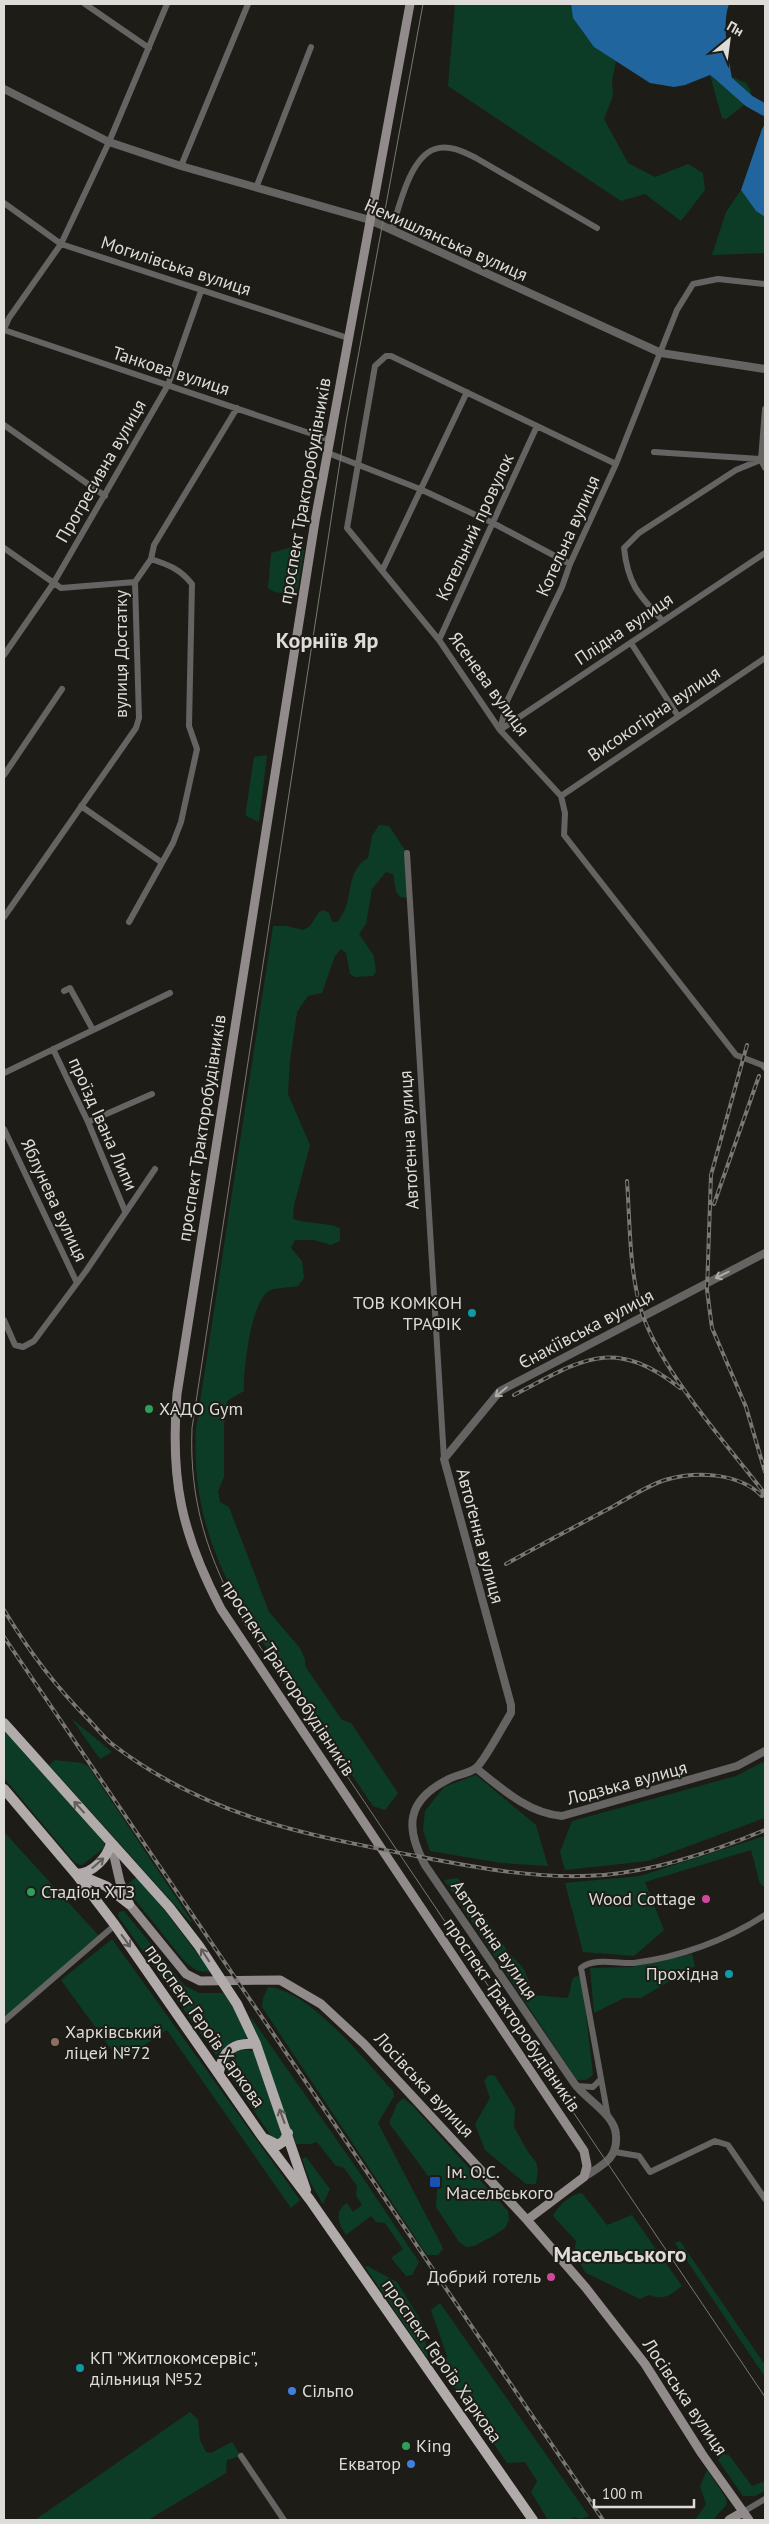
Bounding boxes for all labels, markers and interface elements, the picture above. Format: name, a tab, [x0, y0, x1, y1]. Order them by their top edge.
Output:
north arrow	[704, 15, 754, 65]
text: Пн	[724, 17, 747, 40]
street label: Немишлянська вулиця	[361, 193, 531, 286]
street label: Могилівська вулиця	[98, 230, 254, 301]
street label: Танкова вулиця	[110, 341, 233, 400]
street label: проспект Тракторобудівників	[273, 376, 336, 606]
street label: Прогресивна вулиця	[50, 395, 151, 546]
street label: Котельний провулок	[430, 449, 519, 604]
street label: Котельна вулиця	[531, 472, 605, 600]
street label: Плідна вулиця	[570, 587, 677, 670]
street label: вулиця Достатку	[109, 589, 132, 718]
district label: Корніїв Яр	[276, 626, 378, 654]
street label: Ясенева вулиця	[444, 627, 535, 740]
street label: Високогірна вулиця	[583, 661, 724, 766]
street label: проспект Тракторобудівників	[172, 1013, 231, 1243]
street label: проїзд Івана Липи	[64, 1054, 143, 1194]
street label: Автоґенна вулиця	[393, 1070, 424, 1210]
street label: Яблунева вулиця	[16, 1135, 93, 1265]
one-way arrow	[714, 1270, 729, 1280]
street label: Єнакіївська вулиця	[514, 1283, 657, 1374]
place label: ТОВ КОМКОН ТРАФІК	[353, 1291, 462, 1335]
marker: ТОВ КОМКОН ТРАФІК	[466, 1307, 478, 1319]
one-way arrow	[495, 1387, 508, 1398]
place label: ХАДО Gym	[159, 1397, 243, 1420]
marker: ХАДО Gym	[143, 1403, 155, 1415]
street label: Автоґенна вулиця	[451, 1466, 510, 1606]
street label: проспект Тракторобудівників	[216, 1575, 361, 1780]
street label: Лодзька вулиця	[563, 1755, 690, 1810]
one-way arrow	[73, 1800, 84, 1813]
one-way arrow	[91, 1857, 104, 1869]
street label: Автоґенна вулиця	[446, 1876, 543, 2004]
place label: Стадіон ХТЗ	[41, 1880, 135, 1903]
marker: Стадіон ХТЗ	[25, 1886, 37, 1898]
place label: Wood Cottage	[589, 1887, 696, 1910]
marker: Wood Cottage	[700, 1893, 712, 1905]
street label: проспект Тракторобудівників	[439, 1913, 586, 2116]
one-way arrow	[121, 1934, 132, 1947]
street label: проспект Героїв Харкова	[140, 1939, 271, 2112]
one-way arrow	[199, 1948, 210, 1962]
place label: Прохідна	[646, 1962, 719, 1985]
marker: Прохідна	[723, 1968, 735, 1980]
place label: Харківський ліцей №72	[64, 2020, 162, 2064]
street label: Лосівська вулиця	[369, 2026, 479, 2142]
marker: Харківський ліцей №72	[49, 2036, 61, 2048]
one-way arrow	[277, 2109, 286, 2125]
place label: Ім. О.С. Масельського	[446, 2160, 553, 2204]
marker: Ім. О.С. Масельського	[428, 2175, 442, 2189]
district label: Масельського	[553, 2240, 687, 2268]
place label: Добрий готель	[427, 2265, 541, 2288]
marker: Добрий готель	[545, 2271, 557, 2283]
street label: проспект Героїв Харкова	[377, 2274, 508, 2447]
street label: Лосівська вулиця	[637, 2333, 733, 2460]
place label: КП "Житлокомсервіс", дільниця №52	[90, 2346, 258, 2390]
marker: КП "Житлокомсервіс", дільниця №52	[74, 2362, 86, 2374]
place label: Сільпо	[302, 2379, 354, 2402]
marker: Сільпо	[286, 2385, 298, 2397]
place label: King	[416, 2434, 451, 2457]
marker: King	[400, 2440, 412, 2452]
place label: Екватор	[339, 2452, 401, 2475]
marker: Екватор	[405, 2458, 417, 2470]
scale bar	[594, 2476, 694, 2508]
text: 100 m	[602, 2484, 643, 2503]

